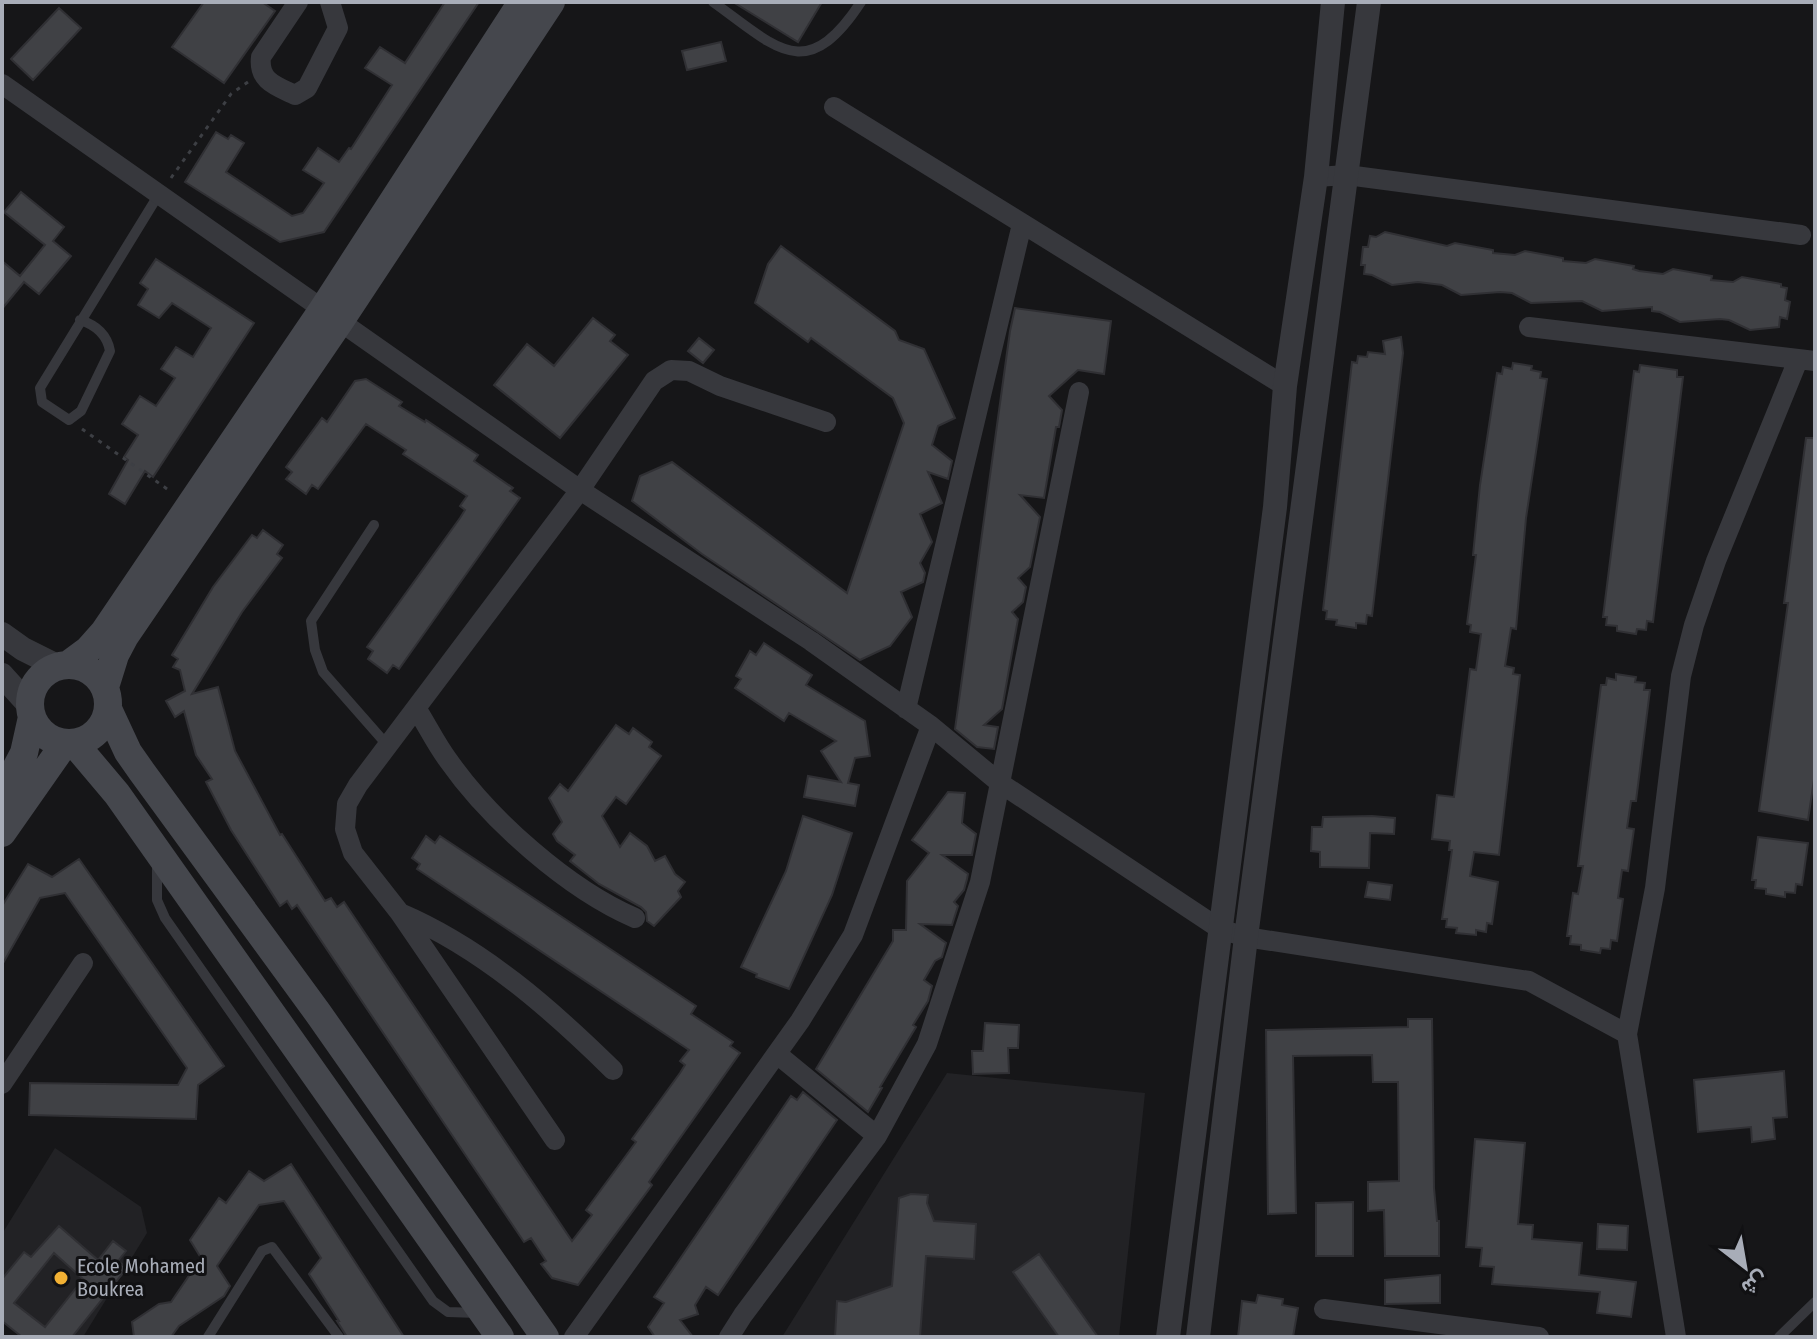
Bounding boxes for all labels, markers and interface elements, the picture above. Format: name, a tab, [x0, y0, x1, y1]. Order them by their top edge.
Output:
north arrow	[1705, 1227, 1785, 1307]
place label: Ecole Mohamed Boukrea	[77, 1254, 206, 1301]
text: ش	[1737, 1265, 1773, 1302]
marker: Ecole Mohamed Boukrea	[52, 1269, 70, 1287]

